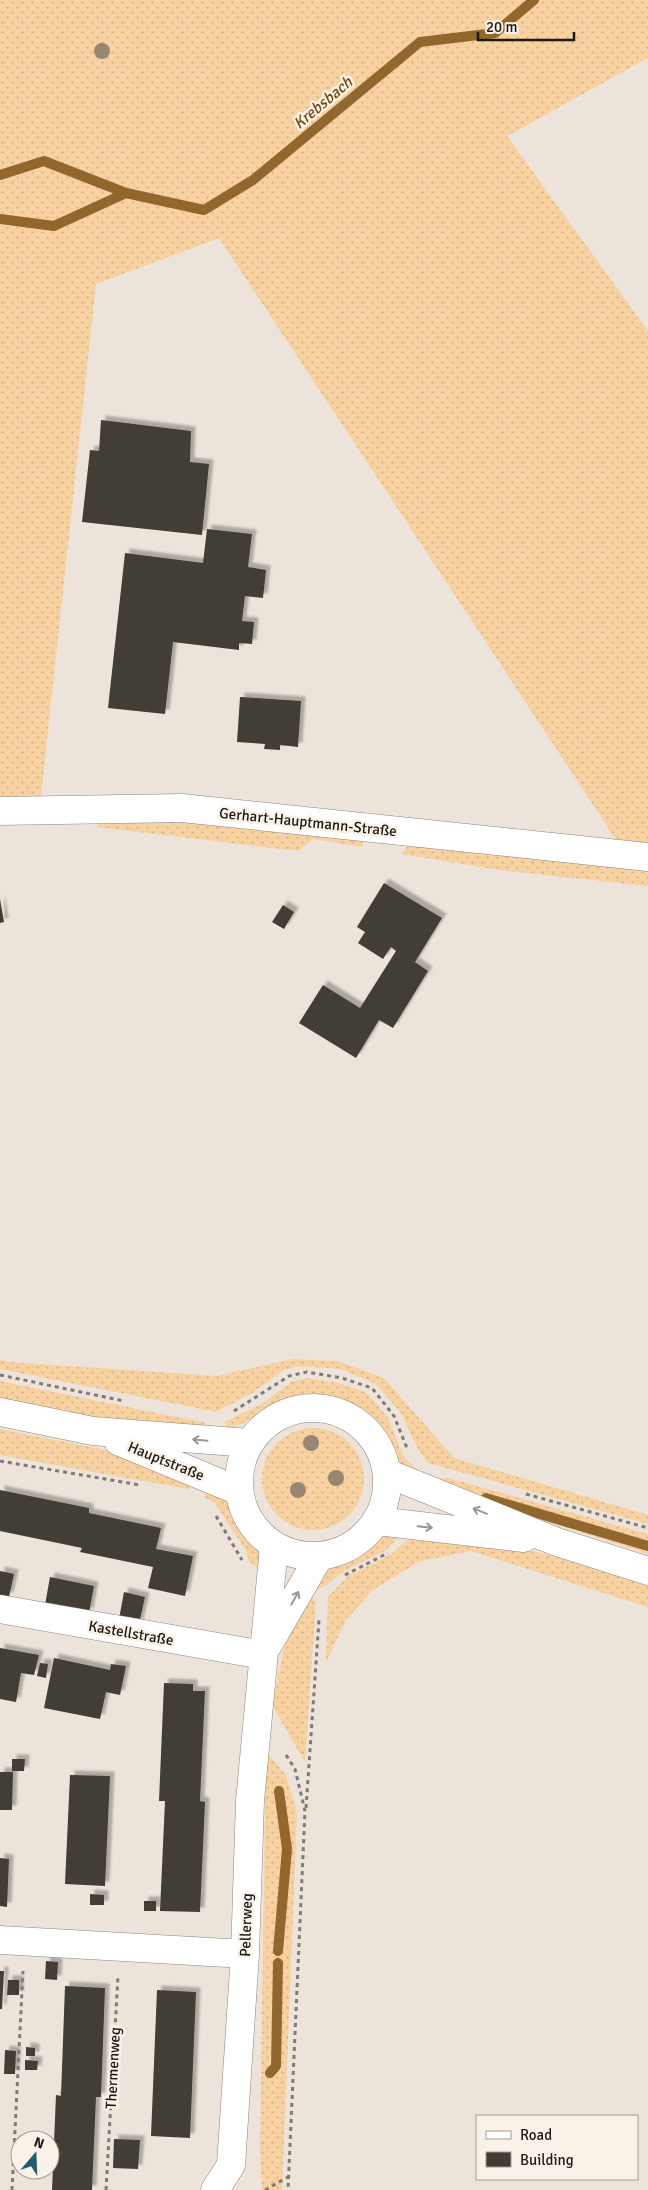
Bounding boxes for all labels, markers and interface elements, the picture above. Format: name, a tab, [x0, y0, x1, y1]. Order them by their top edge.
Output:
scale bar	[478, 10, 574, 42]
text: 20 m	[486, 18, 517, 36]
water label: Krebsbach	[289, 72, 358, 134]
street label: Gerhart-Hauptmann-Straße	[218, 804, 398, 840]
one-way arrow	[193, 1435, 209, 1444]
street label: Hauptstraße	[125, 1438, 207, 1484]
one-way arrow	[473, 1505, 488, 1515]
one-way arrow	[417, 1522, 433, 1532]
one-way arrow	[290, 1590, 300, 1605]
street label: Kastellstraße	[87, 1617, 175, 1649]
street label: Pellerweg	[236, 1893, 256, 1957]
street label: Thermenweg	[102, 2026, 124, 2109]
legend	[476, 2115, 638, 2180]
text: Road	[520, 2126, 552, 2144]
north arrow	[10, 2130, 60, 2180]
text: N	[32, 2134, 46, 2153]
text: Building	[520, 2151, 574, 2169]

